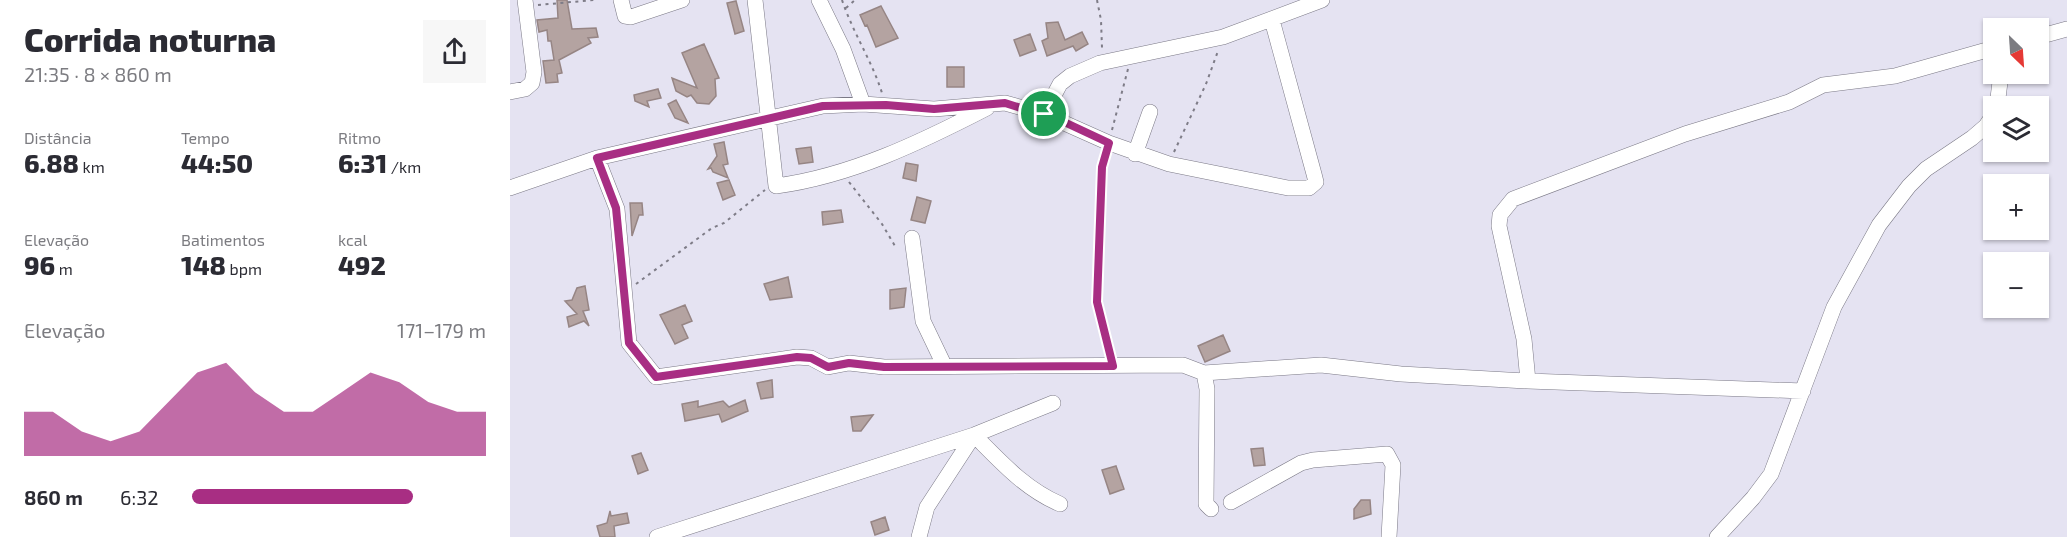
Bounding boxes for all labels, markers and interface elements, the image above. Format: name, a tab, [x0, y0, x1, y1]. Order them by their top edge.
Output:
north arrow	[1983, 18, 2049, 84]
map controls	[1983, 18, 2049, 318]
text: Corrida noturna	[24, 19, 276, 59]
button: share	[423, 20, 486, 83]
text: 21:35 · 8 × 860 m	[24, 62, 172, 86]
pin	[1018, 88, 1069, 139]
button: layers	[1983, 96, 2049, 162]
icon: arrive	[1027, 97, 1060, 130]
text: Distância	[24, 128, 91, 147]
text: Tempo	[181, 128, 229, 147]
text: Ritmo	[338, 128, 381, 147]
text: 6.88	[24, 147, 79, 178]
text: 44:50	[181, 147, 253, 178]
text: 6:31	[338, 147, 387, 178]
text: km	[79, 157, 105, 176]
text: /km	[387, 157, 421, 176]
button: +	[1983, 174, 2049, 240]
text: Elevação	[24, 230, 89, 249]
text: Batimentos	[181, 230, 265, 249]
text: kcal	[338, 230, 367, 249]
text: 96	[24, 249, 55, 280]
text: 148	[181, 249, 226, 280]
text: 492	[338, 249, 386, 280]
button: −	[1983, 252, 2049, 318]
text: m	[55, 259, 73, 278]
text: bpm	[226, 259, 262, 278]
text: Elevação	[24, 318, 105, 342]
text: 171–179 m	[397, 318, 486, 342]
text: 860 m	[24, 485, 83, 509]
text: 6:32	[120, 485, 159, 509]

